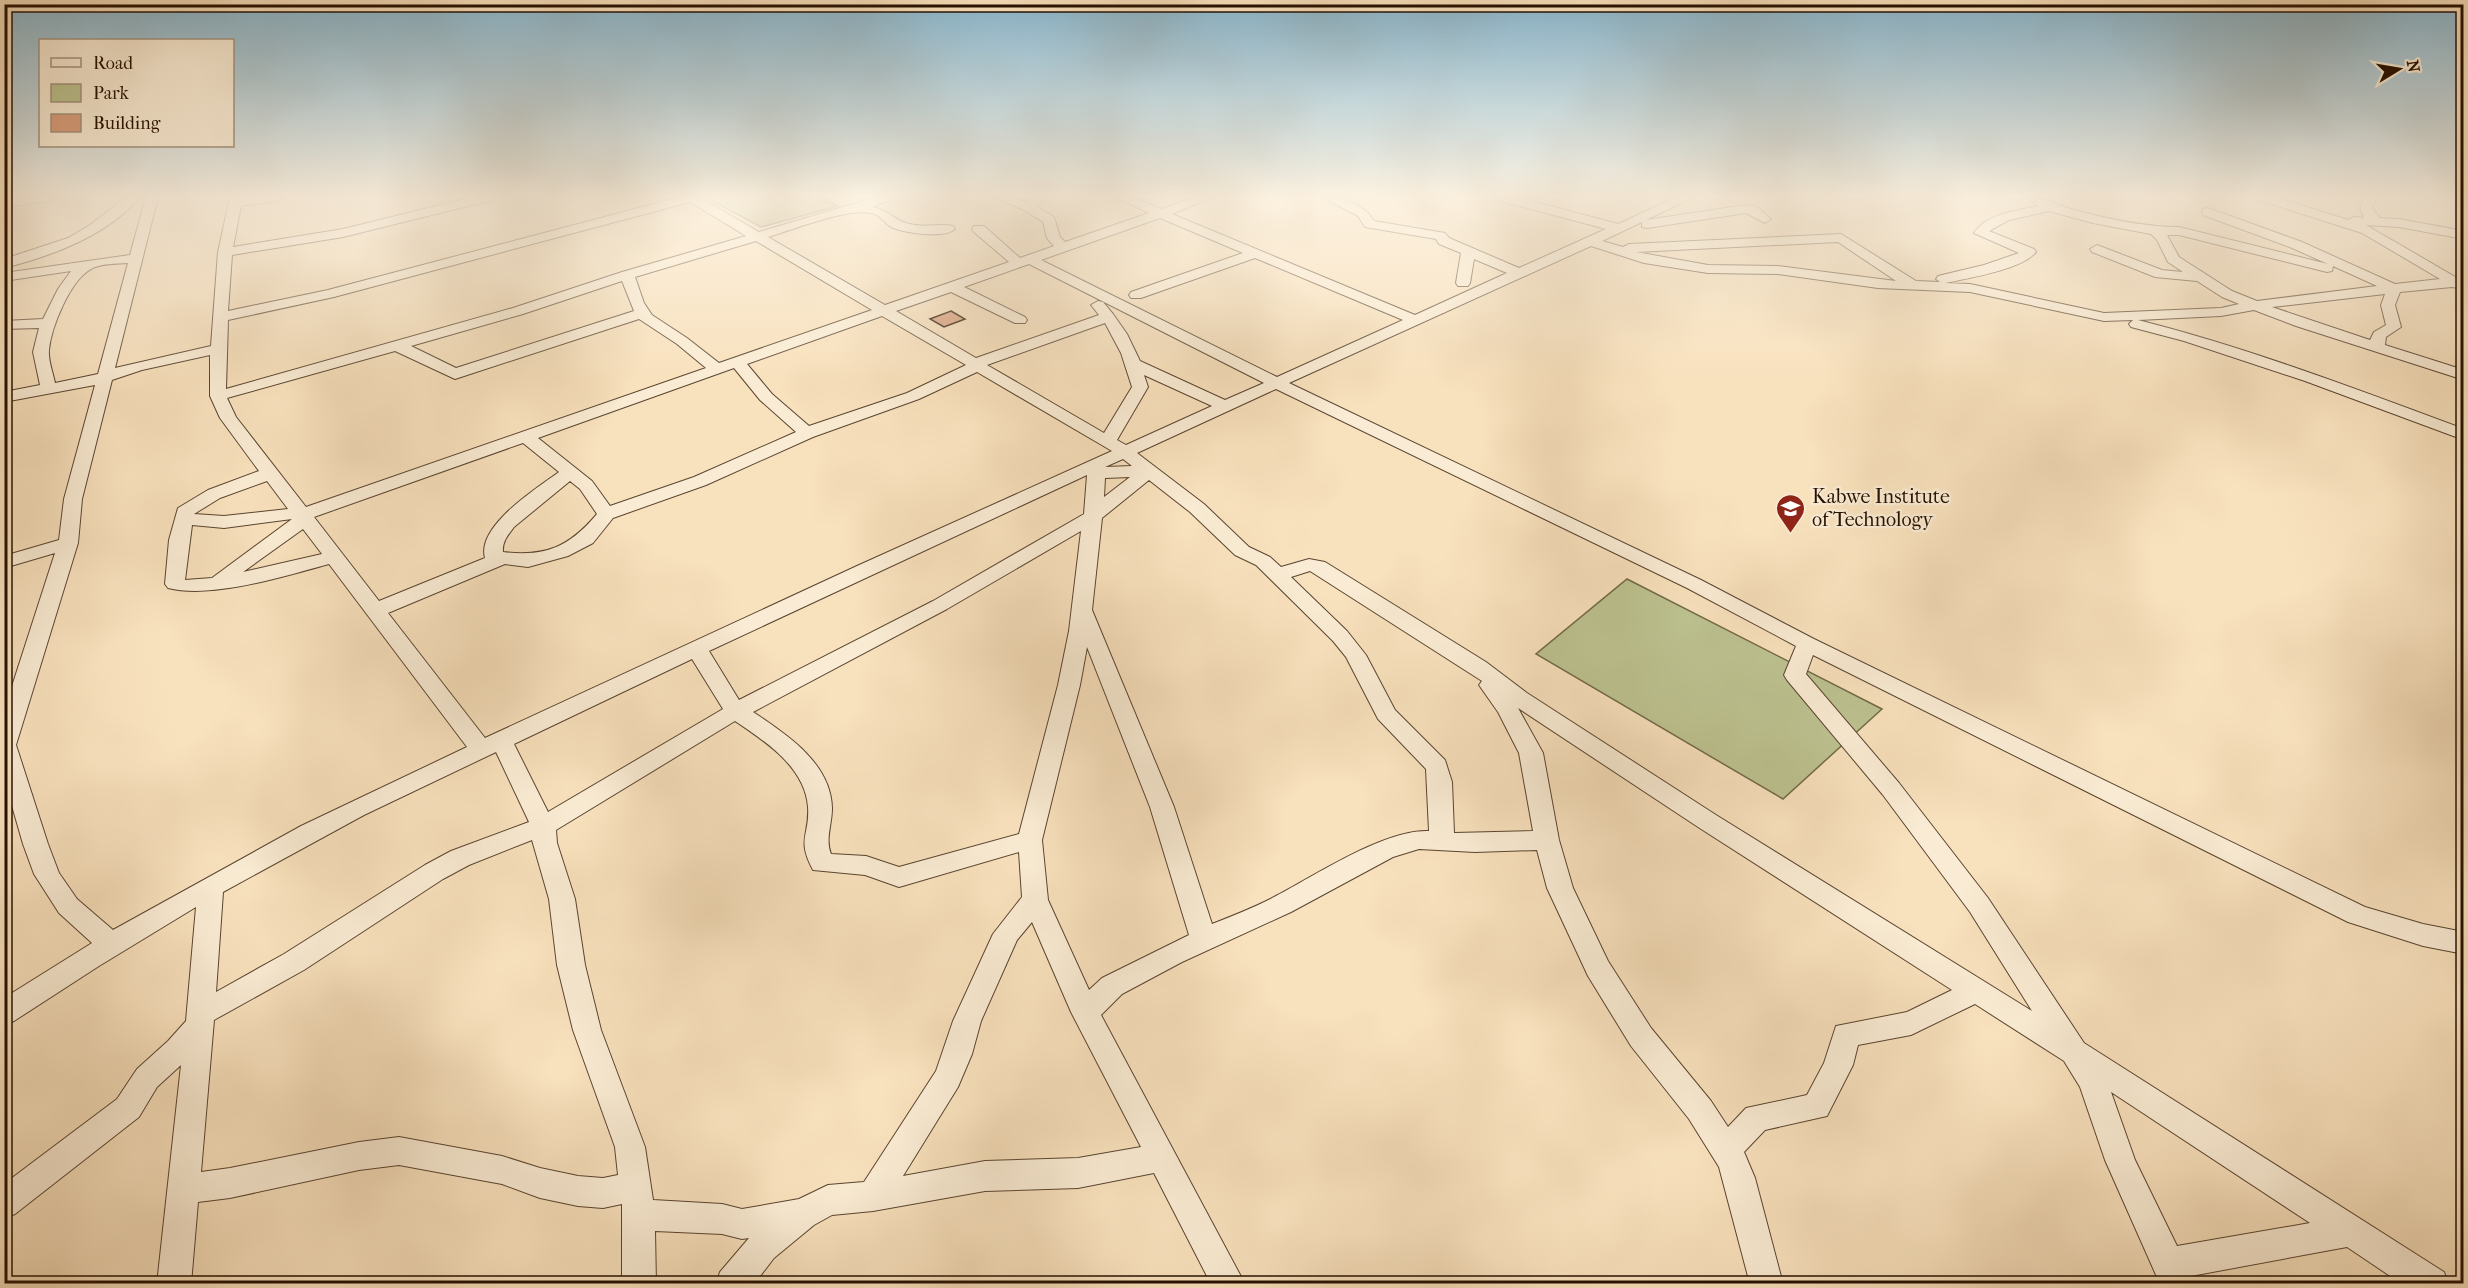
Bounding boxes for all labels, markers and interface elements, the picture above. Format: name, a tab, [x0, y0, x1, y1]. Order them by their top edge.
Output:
legend	[39, 39, 234, 147]
north arrow	[2369, 39, 2429, 99]
text: Road	[93, 53, 133, 74]
text: N	[2403, 58, 2424, 75]
text: Park	[93, 83, 130, 104]
text: Building	[93, 113, 161, 134]
place label: Kabwe Institute of Technology	[1812, 485, 1950, 531]
school or university icon: Kabwe Institute of Technology	[1775, 492, 1807, 534]

